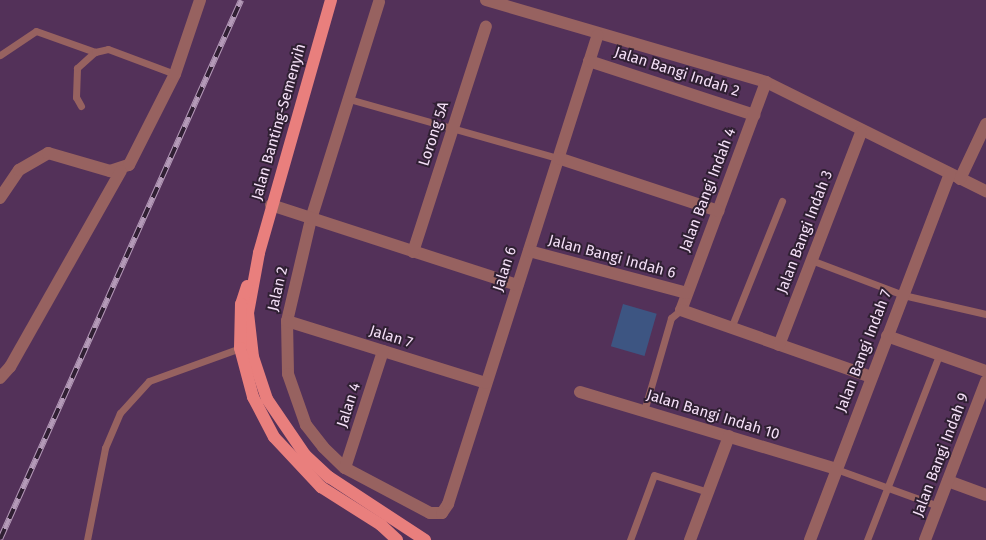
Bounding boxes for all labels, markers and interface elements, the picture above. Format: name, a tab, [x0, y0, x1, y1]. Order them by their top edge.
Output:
street label: Jalan Banting-Semenyih	[248, 42, 310, 202]
street label: Jalan Bangi Indah 2	[612, 43, 742, 101]
street label: Lorong 5A	[415, 100, 453, 168]
street label: Jalan Bangi Indah 4	[676, 126, 740, 254]
street label: Jalan Bangi Indah 3	[773, 168, 837, 296]
street label: Jalan Bangi Indah 6	[546, 231, 678, 283]
street label: Jalan 6	[489, 244, 521, 294]
street label: Jalan 2	[264, 265, 292, 313]
street label: Jalan Bangi Indah 7	[832, 287, 896, 415]
street label: Jalan 7	[367, 322, 415, 352]
street label: Jalan 4	[333, 380, 365, 430]
street label: Jalan Bangi Indah 10	[644, 386, 782, 444]
street label: Jalan Bangi Indah 9	[909, 391, 973, 519]

